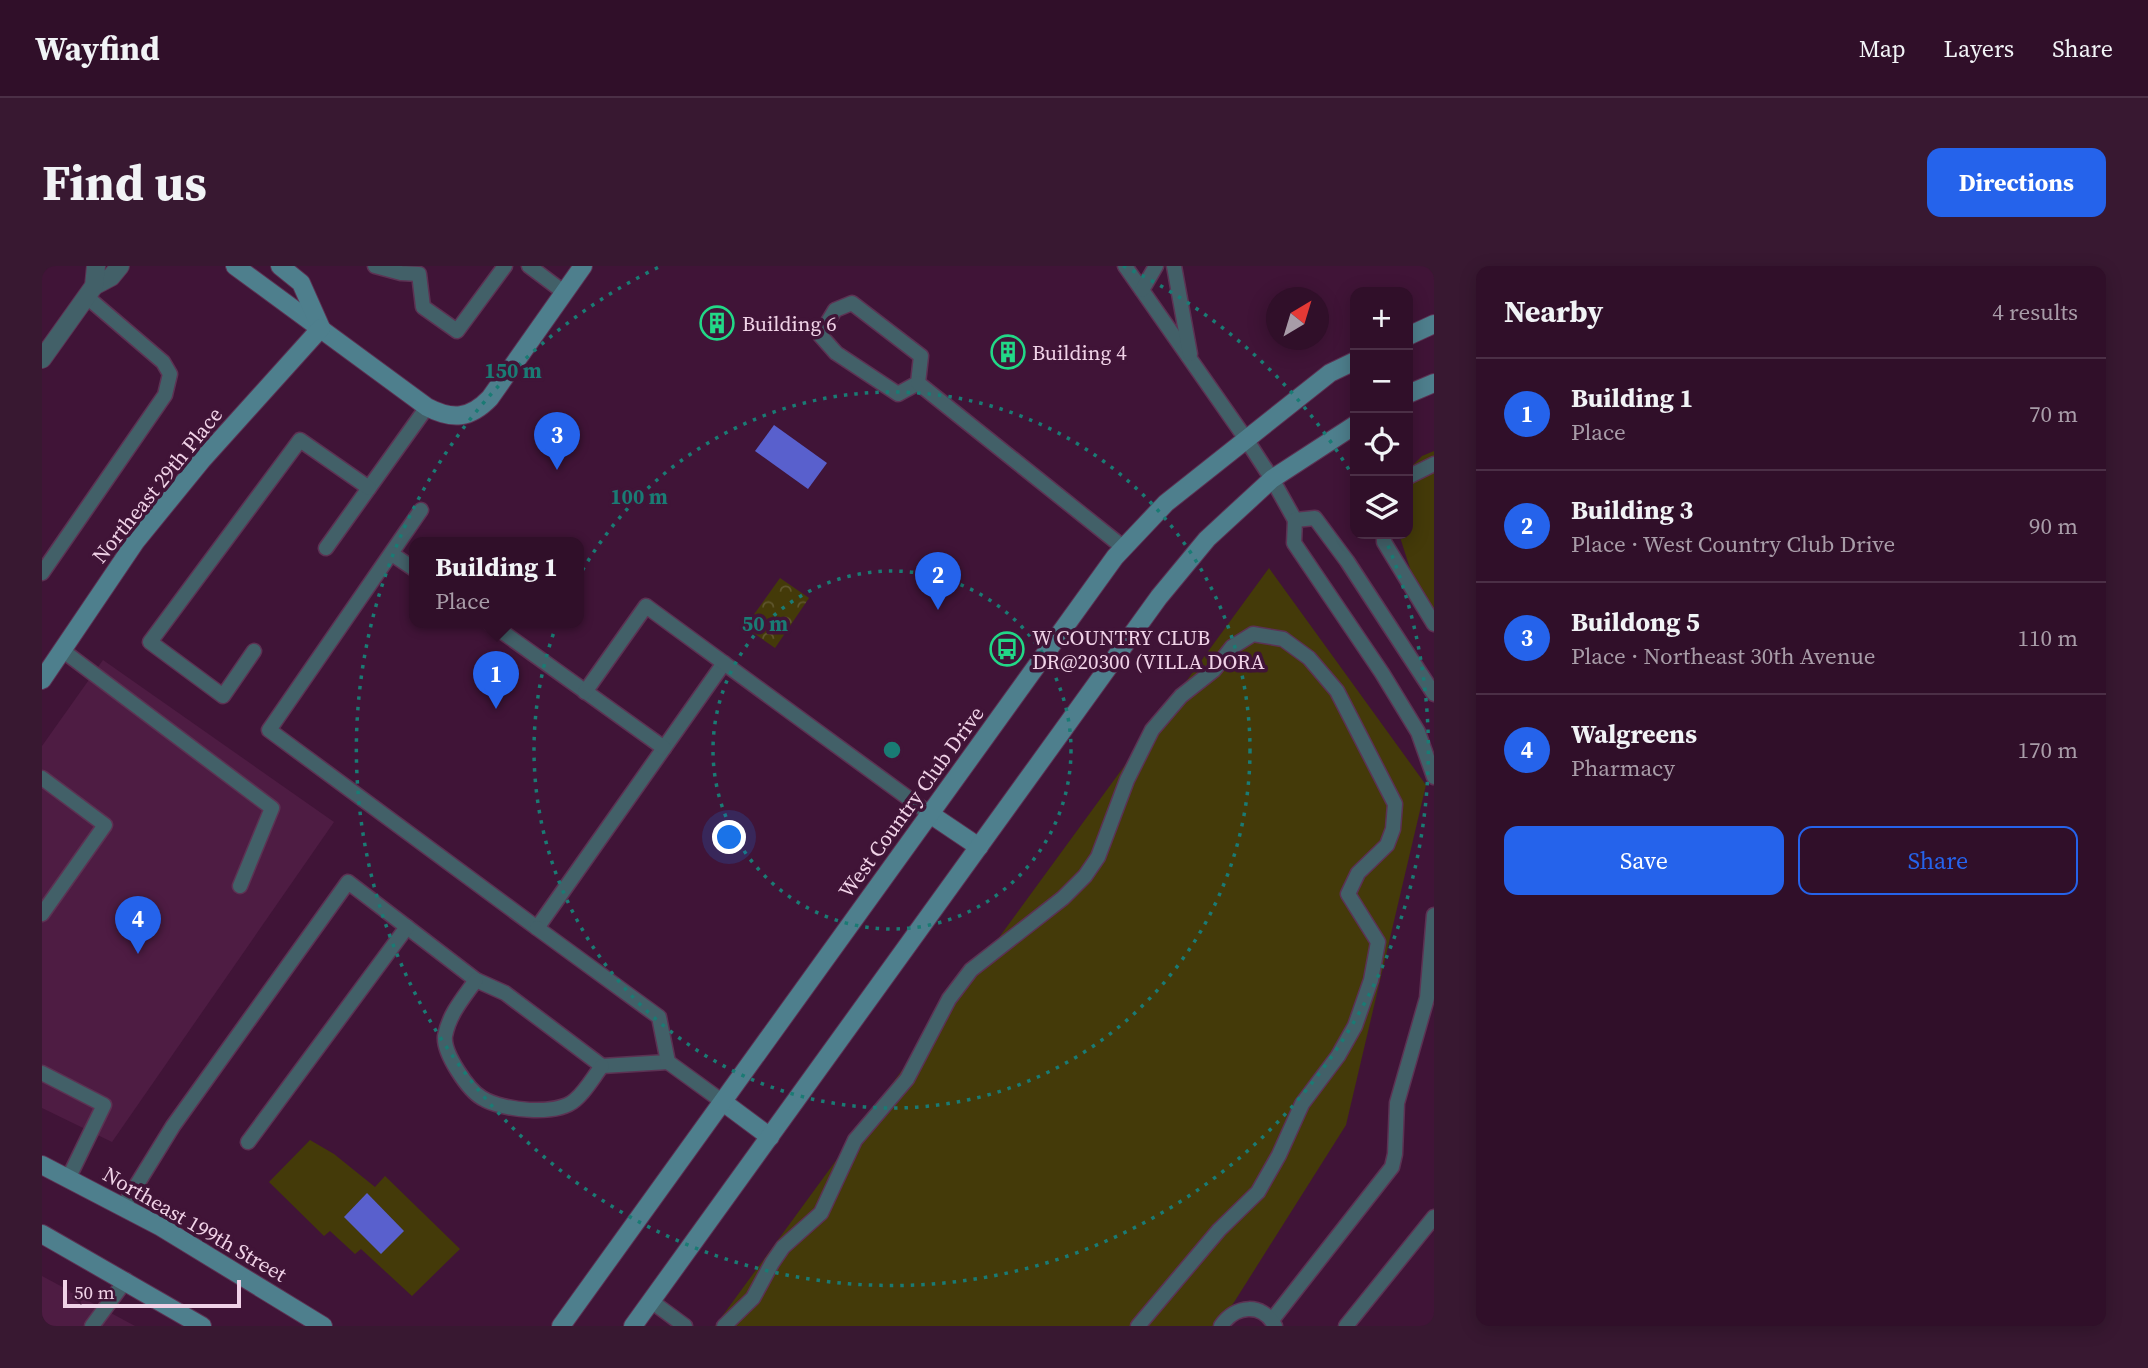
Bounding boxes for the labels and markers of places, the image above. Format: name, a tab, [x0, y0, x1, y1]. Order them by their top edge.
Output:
building icon: Building 6	[698, 304, 736, 342]
place label: Building 6	[742, 309, 837, 338]
building icon: Building 4	[989, 333, 1027, 371]
place label: Building 4	[1032, 338, 1127, 367]
pin: 3	[534, 412, 580, 470]
pin: 2	[915, 552, 961, 610]
place label: W COUNTRY CLUB DR@20300 (VILLA DORA	[1032, 623, 1265, 676]
bus stop icon: W COUNTRY CLUB DR@20300 (VILLA DORA	[988, 630, 1026, 668]
pin: 1	[473, 651, 519, 709]
centre of rings	[880, 738, 904, 762]
pin: 4	[115, 896, 161, 954]

